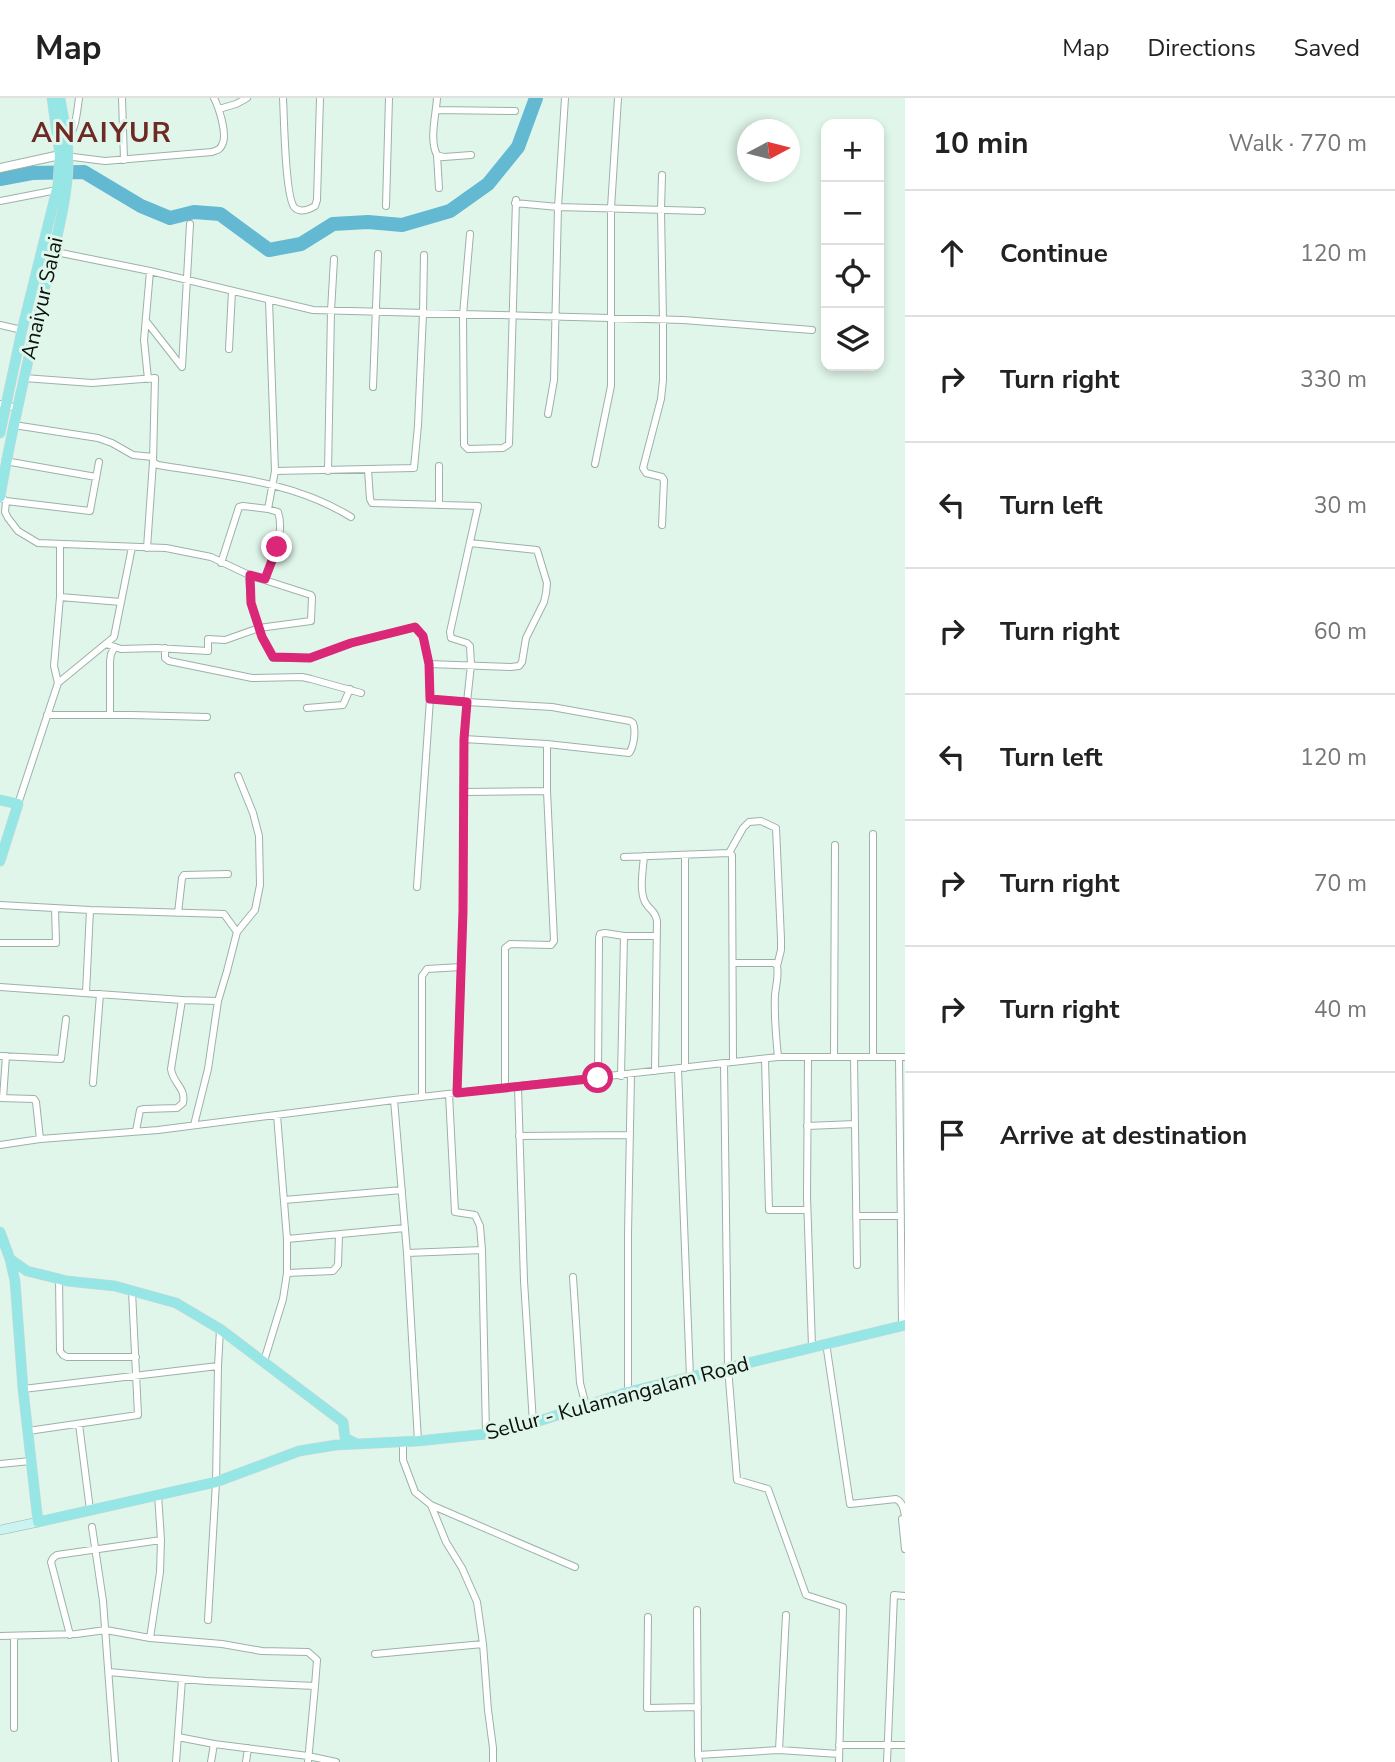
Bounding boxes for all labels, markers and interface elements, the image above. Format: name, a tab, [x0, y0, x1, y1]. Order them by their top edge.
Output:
text: Map	[35, 26, 102, 71]
text: Map	[1062, 32, 1109, 64]
text: Directions	[1147, 32, 1256, 64]
text: Saved	[1294, 32, 1360, 64]
district label: ANAIYUR	[31, 114, 173, 152]
north arrow	[737, 119, 800, 182]
map controls	[821, 119, 884, 371]
button: +	[821, 119, 884, 182]
text: 10 min	[933, 123, 1029, 164]
text: Walk · 770 m	[1228, 128, 1367, 159]
button: −	[821, 182, 884, 245]
street label: Anaiyur Salai	[14, 234, 70, 362]
icon: ahead	[933, 234, 971, 272]
text: Continue	[1000, 236, 1108, 271]
text: 120 m	[1300, 238, 1367, 269]
button: locate	[821, 245, 884, 308]
button: layers	[821, 308, 884, 371]
icon: right	[933, 360, 971, 398]
text: Turn right	[1000, 362, 1119, 397]
text: 330 m	[1300, 364, 1367, 395]
icon: left	[933, 486, 971, 524]
text: Turn left	[1000, 488, 1103, 523]
text: 30 m	[1314, 490, 1367, 521]
route end	[261, 531, 292, 562]
icon: right	[933, 612, 971, 650]
text: Turn right	[1000, 614, 1119, 649]
text: 60 m	[1314, 616, 1367, 647]
icon: left	[933, 738, 971, 776]
text: Turn left	[1000, 740, 1103, 775]
text: 120 m	[1300, 742, 1367, 773]
icon: right	[933, 864, 971, 902]
text: Turn right	[1000, 866, 1119, 901]
text: 70 m	[1314, 868, 1367, 899]
icon: right	[933, 990, 971, 1028]
text: Turn right	[1000, 992, 1119, 1027]
text: 40 m	[1314, 994, 1367, 1025]
route start	[582, 1062, 613, 1093]
icon: arrive	[933, 1116, 971, 1154]
text: Arrive at destination	[1000, 1118, 1247, 1153]
street label: Sellur - Kulamangalam Road	[482, 1349, 752, 1447]

